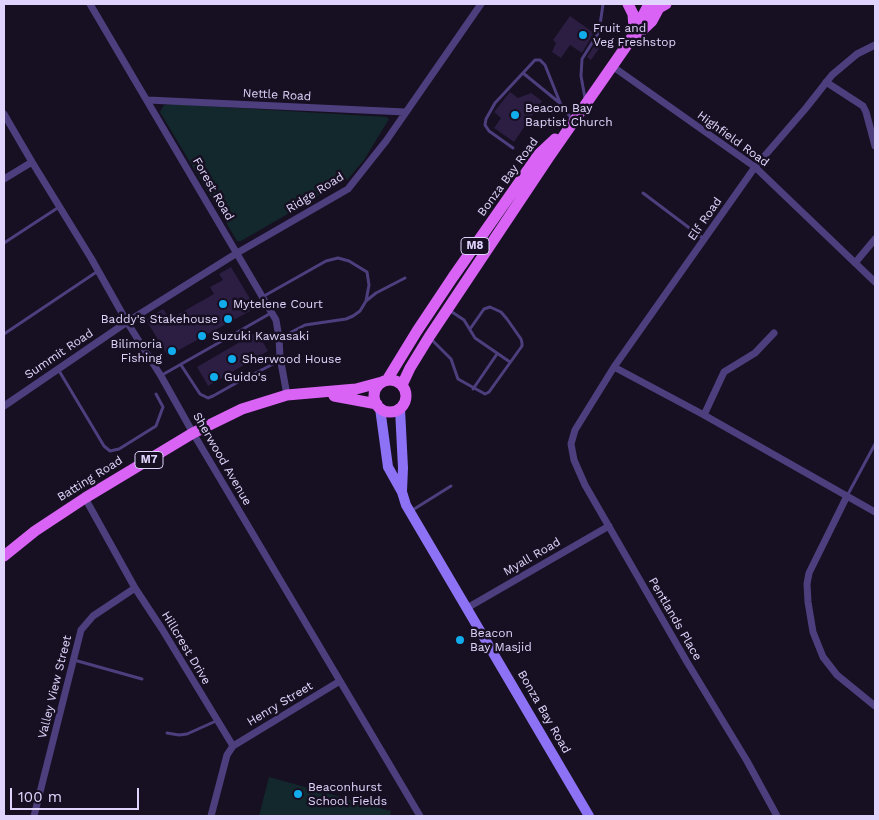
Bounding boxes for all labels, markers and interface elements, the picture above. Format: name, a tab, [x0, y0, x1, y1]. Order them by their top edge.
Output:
place label: Fruit and Veg Freshstop	[593, 21, 676, 49]
marker: Fruit and Veg Freshstop	[577, 29, 589, 41]
street label: Nettle Road	[242, 86, 312, 104]
place label: Beacon Bay Baptist Church	[525, 101, 613, 129]
street label: Highfield Road	[694, 108, 772, 170]
marker: Beacon Bay Baptist Church	[509, 109, 521, 121]
street label: Bonza Bay Road	[475, 135, 541, 219]
street label: Forest Road	[189, 155, 237, 223]
street label: Ridge Road	[283, 170, 347, 216]
street label: Elf Road	[685, 195, 725, 243]
road number: M8	[461, 238, 489, 255]
place label: Mytelene Court	[233, 297, 323, 311]
marker: Mytelene Court	[217, 298, 229, 310]
place label: Baddy's Stakehouse	[101, 312, 218, 326]
marker: Baddy's Stakehouse	[222, 313, 234, 325]
street label: Summit Road	[22, 326, 96, 382]
place label: Suzuki Kawasaki	[212, 329, 309, 343]
marker: Suzuki Kawasaki	[196, 330, 208, 342]
place label: Bilimoria Fishing	[111, 337, 162, 365]
marker: Bilimoria Fishing	[166, 345, 178, 357]
place label: Sherwood House	[242, 352, 341, 366]
marker: Sherwood House	[226, 353, 238, 365]
place label: Guido's	[224, 370, 267, 384]
marker: Guido's	[208, 371, 220, 383]
street label: Sherwood Avenue	[189, 410, 255, 508]
road number: M7	[135, 452, 163, 468]
street label: Batting Road	[55, 453, 125, 505]
street label: Myall Road	[501, 535, 563, 579]
street label: Pentlands Place	[645, 575, 705, 663]
street label: Hillcrest Drive	[158, 609, 214, 687]
place label: Beacon Bay Masjid	[470, 626, 532, 654]
street label: Valley View Street	[35, 634, 75, 740]
marker: Beacon Bay Masjid	[454, 634, 466, 646]
street label: Bonza Bay Road	[514, 668, 574, 756]
street label: Henry Street	[244, 679, 316, 729]
scale bar	[12, 778, 141, 810]
place label: Beaconhurst School Fields	[308, 780, 387, 808]
text: 100 m	[18, 788, 62, 806]
marker: Beaconhurst School Fields	[292, 788, 304, 800]

